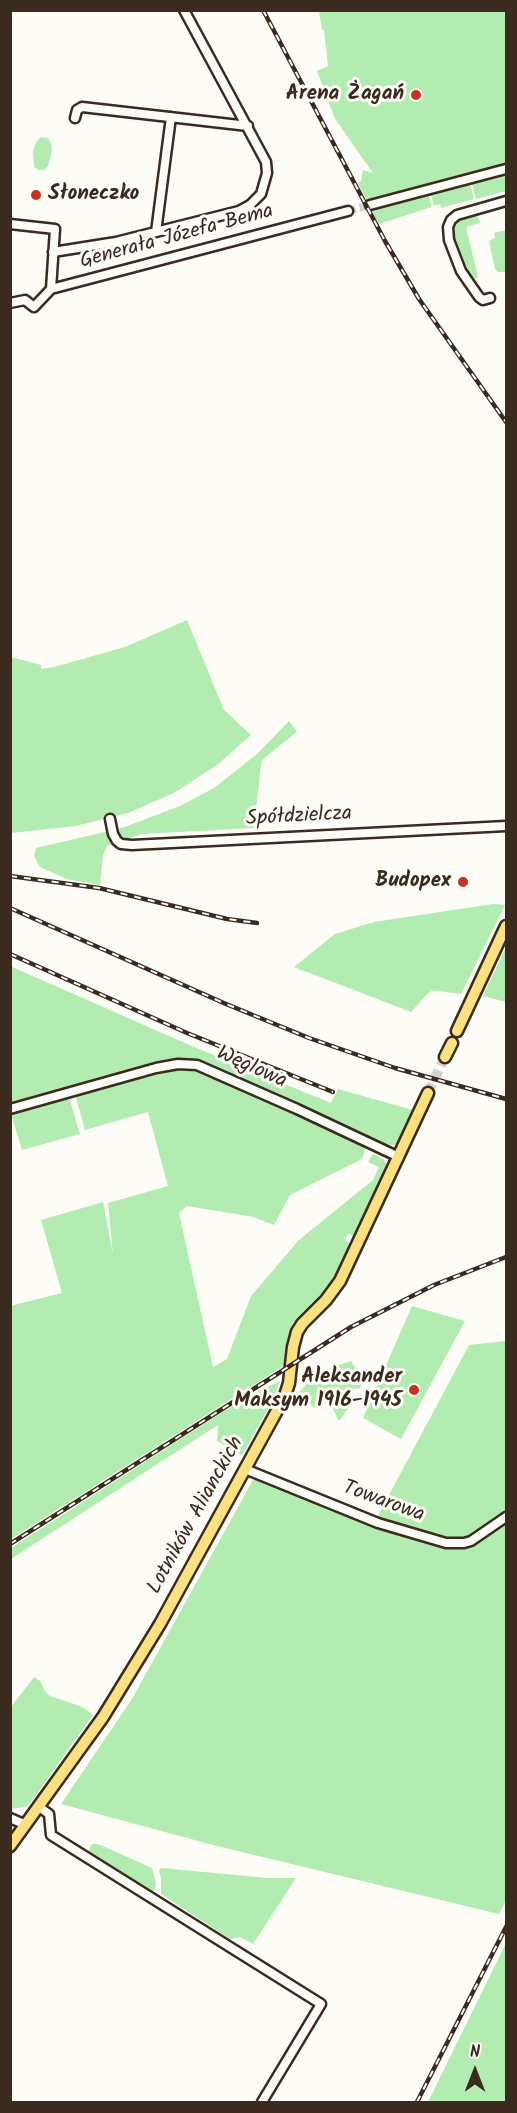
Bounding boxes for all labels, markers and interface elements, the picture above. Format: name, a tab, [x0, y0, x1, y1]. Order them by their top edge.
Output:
place label: Arena Żagań	[286, 82, 404, 108]
marker: Arena Żagań	[409, 88, 423, 102]
place label: Słoneczko	[48, 182, 139, 208]
marker: Słoneczko	[29, 188, 43, 202]
street label: Generała Józefa Bema	[78, 200, 276, 276]
street label: Spółdzielcza	[245, 803, 353, 833]
place label: Budopex	[375, 869, 451, 895]
marker: Budopex	[456, 875, 470, 889]
street label: Węglowa	[212, 1042, 290, 1096]
place label: Aleksander Maksym 1916-1945	[234, 1365, 402, 1415]
marker: Aleksander Maksym 1916-1945	[407, 1383, 421, 1397]
street label: Lotników Alianckich	[143, 1433, 251, 1599]
street label: Towarowa	[339, 1477, 427, 1529]
text: N	[470, 2040, 480, 2065]
north arrow	[445, 2041, 505, 2101]

